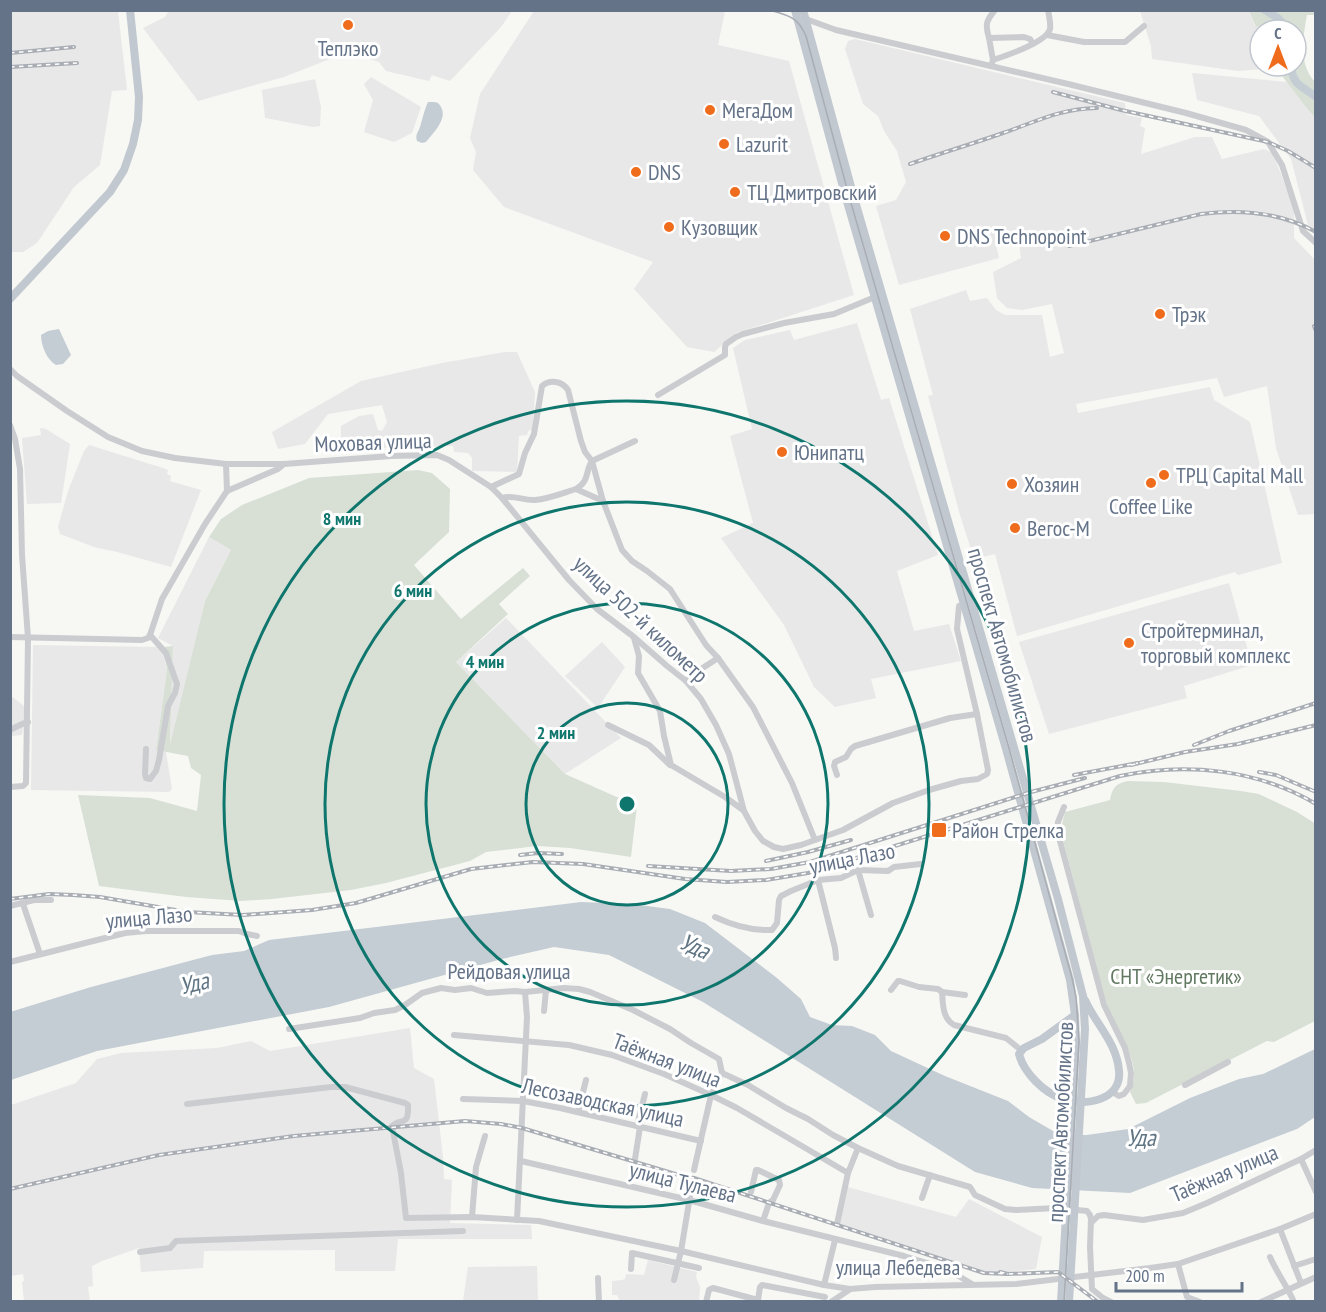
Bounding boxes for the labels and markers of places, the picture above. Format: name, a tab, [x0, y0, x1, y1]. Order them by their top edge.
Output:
marker: Теплэко	[341, 18, 355, 32]
place label: Теплэко	[317, 34, 379, 62]
place label: МегаДом	[722, 96, 793, 124]
marker: МегаДом	[703, 103, 717, 117]
place label: Lazurit	[736, 130, 788, 158]
marker: Lazurit	[717, 137, 731, 151]
place label: DNS	[648, 158, 681, 186]
marker: DNS	[629, 165, 643, 179]
place label: ТЦ Дмитровский	[747, 178, 877, 206]
marker: ТЦ Дмитровский	[728, 185, 742, 199]
place label: Кузовщик	[681, 213, 758, 241]
marker: Кузовщик	[662, 220, 676, 234]
place label: DNS Technopoint	[957, 222, 1087, 250]
marker: DNS Technopoint	[938, 229, 952, 243]
place label: Трэк	[1172, 300, 1207, 328]
marker: Трэк	[1153, 307, 1167, 321]
place label: Юнипатц	[794, 438, 864, 466]
marker: Юнипатц	[775, 445, 789, 459]
place label: ТРЦ Capital Mall	[1176, 461, 1304, 489]
marker: ТРЦ Capital Mall	[1157, 468, 1171, 482]
place label: Хозяин	[1024, 470, 1079, 498]
marker: Coffee Like	[1144, 476, 1158, 490]
marker: Хозяин	[1005, 477, 1019, 491]
place label: Coffee Like	[1109, 492, 1193, 520]
place label: Вегос-М	[1027, 514, 1090, 542]
marker: Вегос-М	[1008, 521, 1022, 535]
place label: Стройтерминал, торговый комплекс	[1141, 616, 1291, 669]
marker: Стройтерминал, торговый комплекс	[1122, 636, 1136, 650]
centre of rings	[617, 794, 637, 814]
place label: Район Стрелка	[952, 816, 1064, 844]
marker: Район Стрелка	[930, 821, 948, 839]

